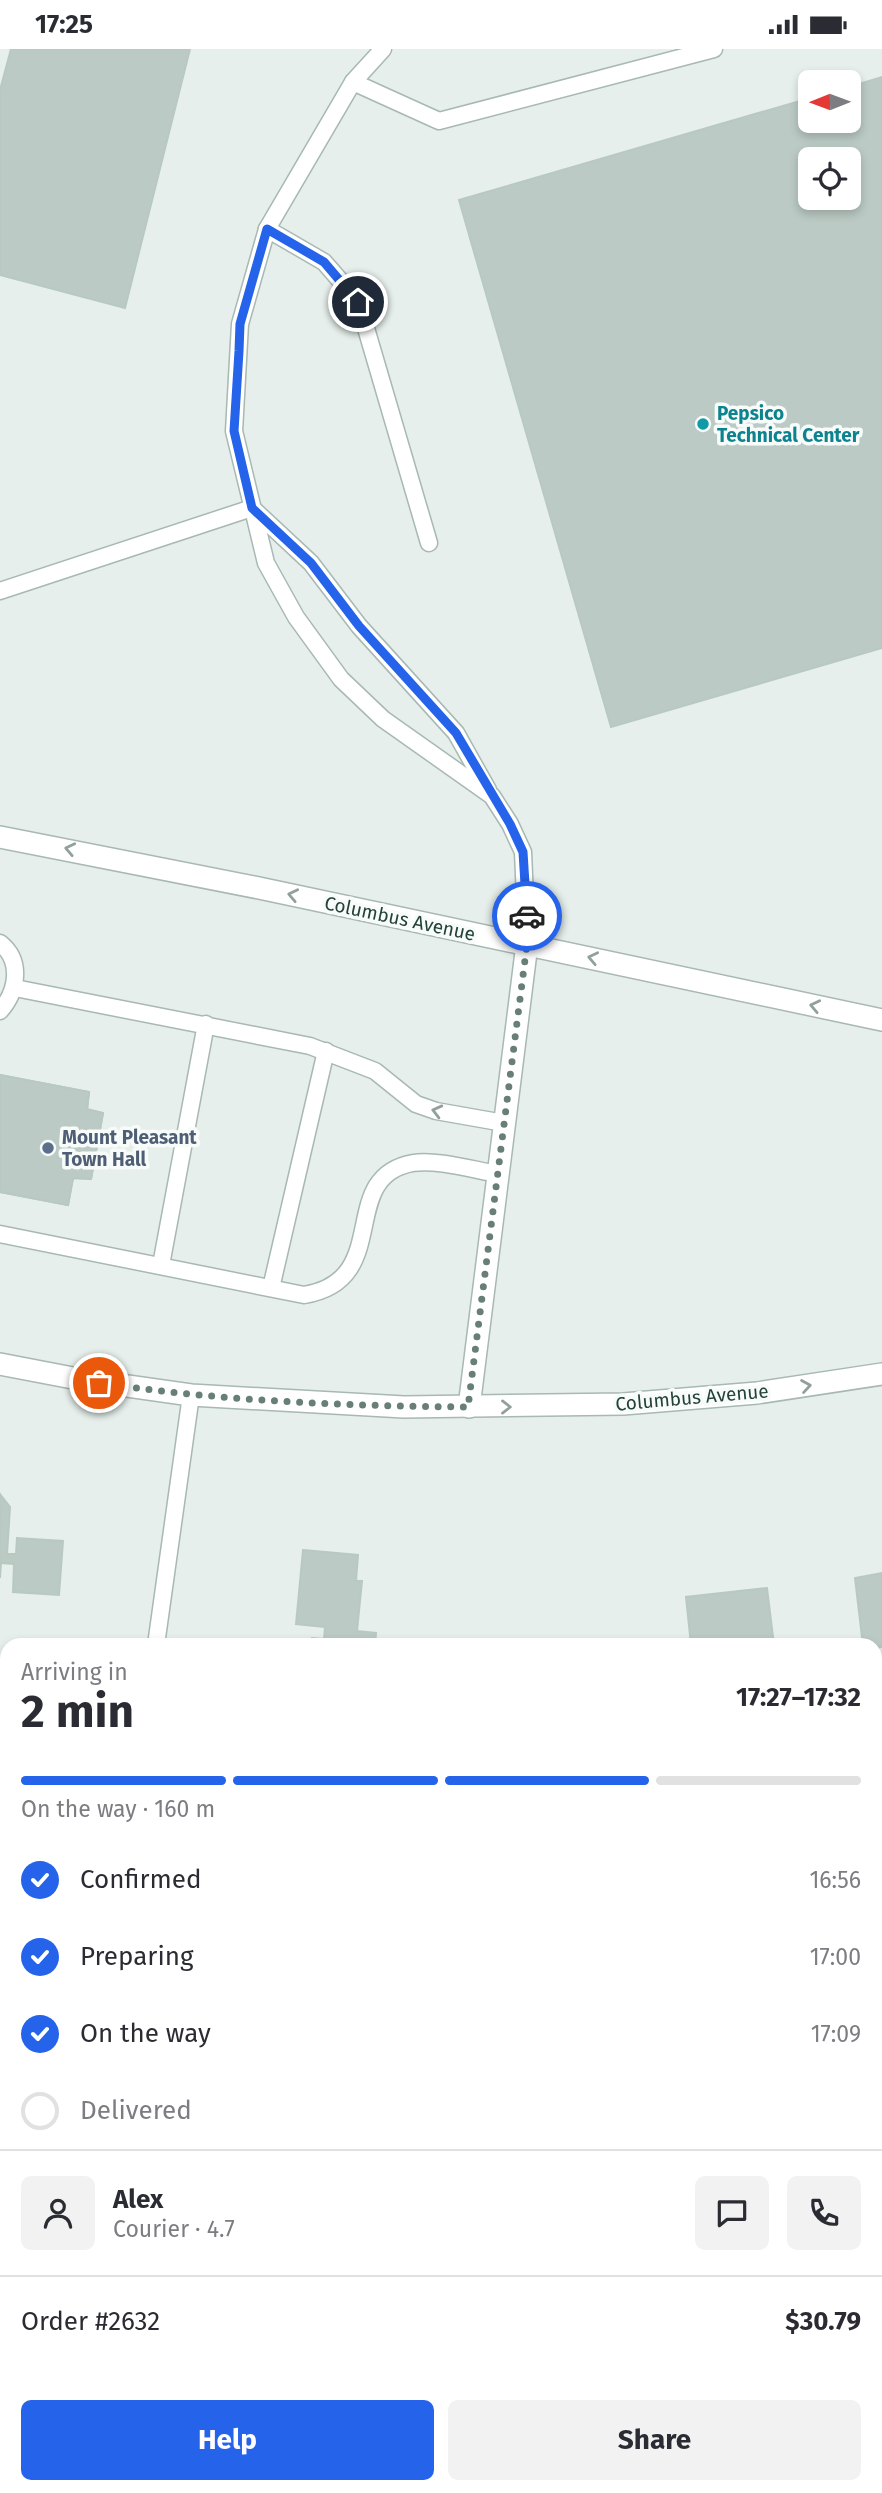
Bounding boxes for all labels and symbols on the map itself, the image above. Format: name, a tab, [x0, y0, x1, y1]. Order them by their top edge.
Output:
north arrow	[798, 70, 861, 133]
pin	[328, 272, 388, 332]
place label: Pepsico Technical Center	[717, 402, 860, 447]
marker: Pepsico Technical Center	[695, 416, 711, 432]
one-way arrow	[64, 843, 76, 858]
courier	[492, 881, 562, 951]
one-way arrow	[287, 888, 299, 903]
street label: Columbus Avenue	[322, 891, 477, 946]
one-way arrow	[587, 952, 599, 966]
one-way arrow	[809, 1000, 821, 1014]
one-way arrow	[431, 1104, 443, 1119]
place label: Mount Pleasant Town Hall	[62, 1126, 197, 1171]
marker: Mount Pleasant Town Hall	[40, 1140, 56, 1156]
pin	[69, 1353, 129, 1413]
street label: Columbus Avenue	[615, 1379, 770, 1416]
one-way arrow	[801, 1379, 812, 1394]
one-way arrow	[501, 1399, 512, 1414]

